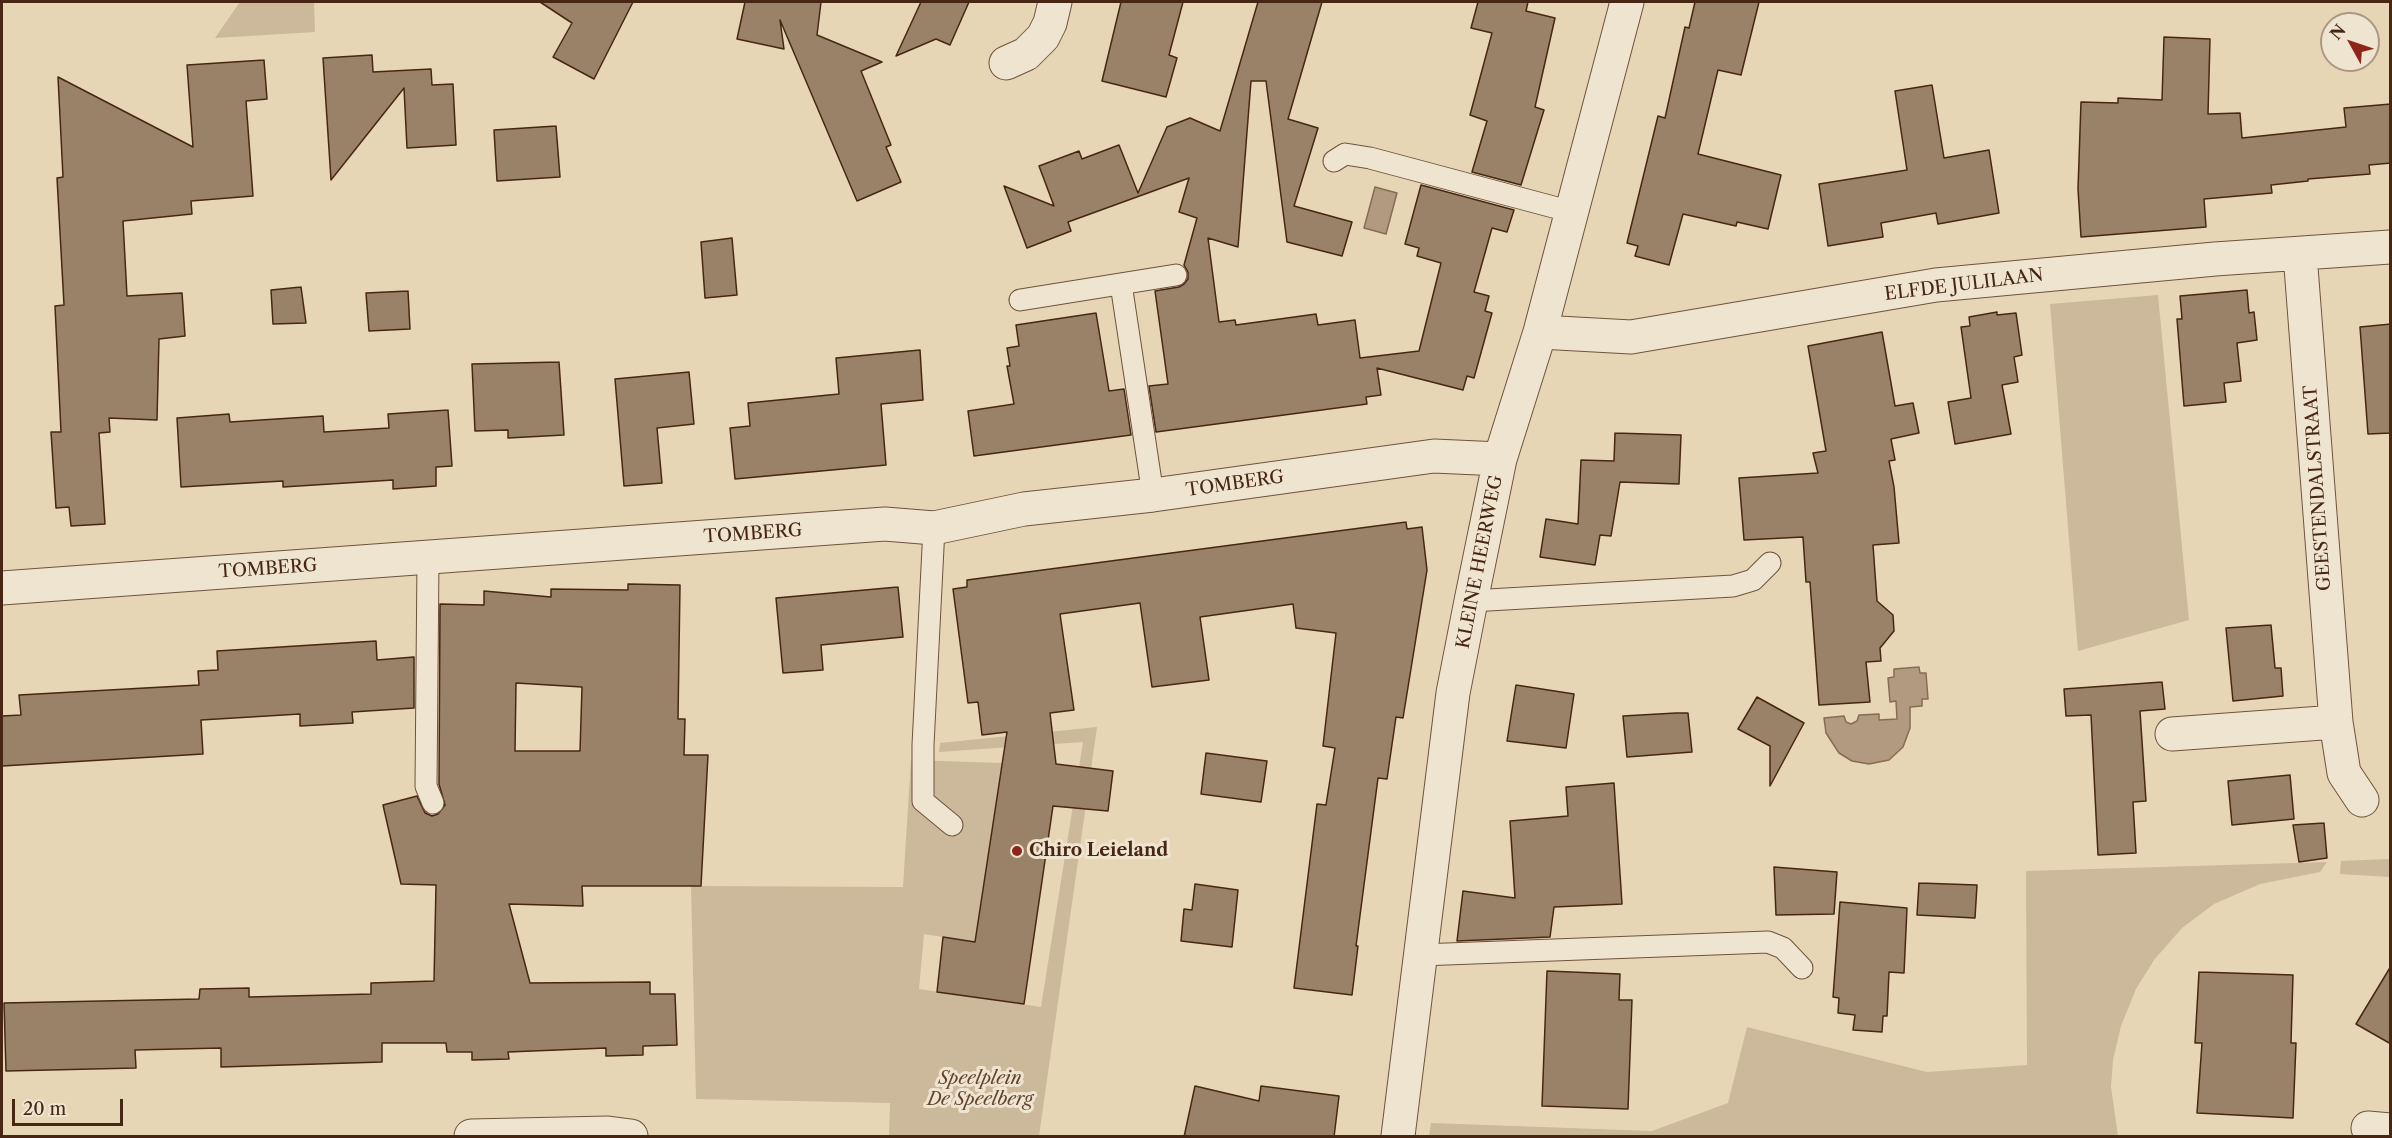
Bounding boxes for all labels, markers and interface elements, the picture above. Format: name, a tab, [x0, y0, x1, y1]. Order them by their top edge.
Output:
north arrow	[2320, 12, 2380, 72]
text: N	[2326, 20, 2350, 43]
street label: ELFDE JULILAAN	[1883, 265, 2045, 305]
street label: GEESTENDALSTRAAT	[2300, 384, 2336, 592]
street label: TOMBERG	[1185, 466, 1285, 502]
street label: KLEINE HEERWEG	[1453, 473, 1507, 651]
street label: TOMBERG	[703, 520, 803, 548]
street label: TOMBERG	[218, 555, 318, 583]
place label: Chiro Leieland	[1029, 840, 1168, 862]
marker: Chiro Leieland	[1010, 844, 1024, 858]
park label: Speelplein De Speelberg	[927, 1068, 1033, 1110]
scale bar	[15, 1087, 126, 1125]
text: 20 m	[23, 1098, 66, 1120]

